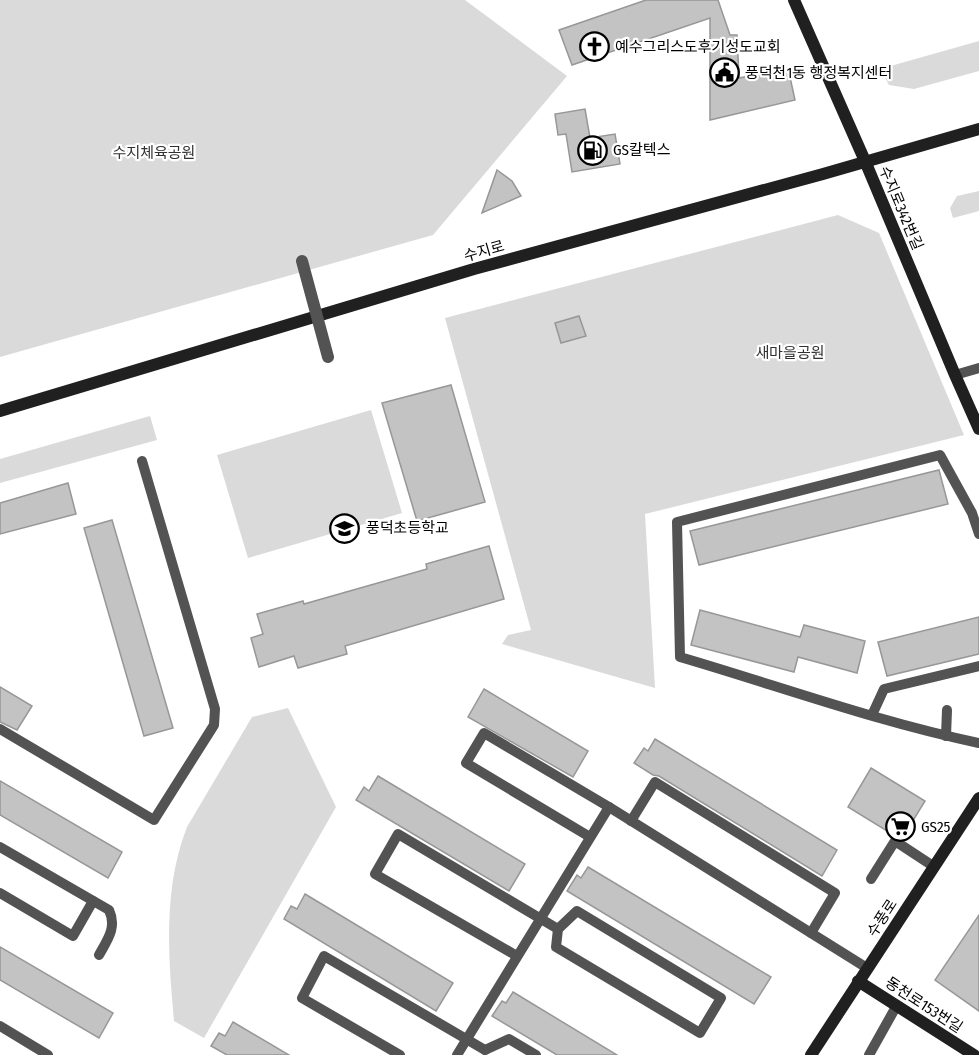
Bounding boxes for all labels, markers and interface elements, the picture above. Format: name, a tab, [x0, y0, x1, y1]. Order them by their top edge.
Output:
church icon: 예수그리스도후기성도교회	[578, 31, 610, 63]
place label: 예수그리스도후기성도교회	[615, 38, 781, 56]
public building icon: 풍덕천1동 행정복지센터	[708, 57, 740, 89]
place label: 풍덕천1동 행정복지센터	[745, 64, 892, 82]
fuel station icon: GS칼텍스	[576, 134, 608, 166]
place label: GS칼텍스	[613, 141, 671, 159]
park label: 수지체육공원	[113, 144, 195, 162]
street label: 수지로342번길	[875, 163, 927, 253]
street label: 수지로	[462, 237, 506, 265]
park label: 새마을공원	[755, 344, 825, 362]
school or university icon: 풍덕초등학교	[329, 512, 361, 544]
place label: 풍덕초등학교	[366, 519, 449, 537]
supermarket icon: GS25	[884, 811, 916, 843]
place label: GS25	[921, 818, 951, 836]
street label: 수풍로	[863, 896, 901, 940]
street label: 동천로153번길	[882, 973, 966, 1037]

